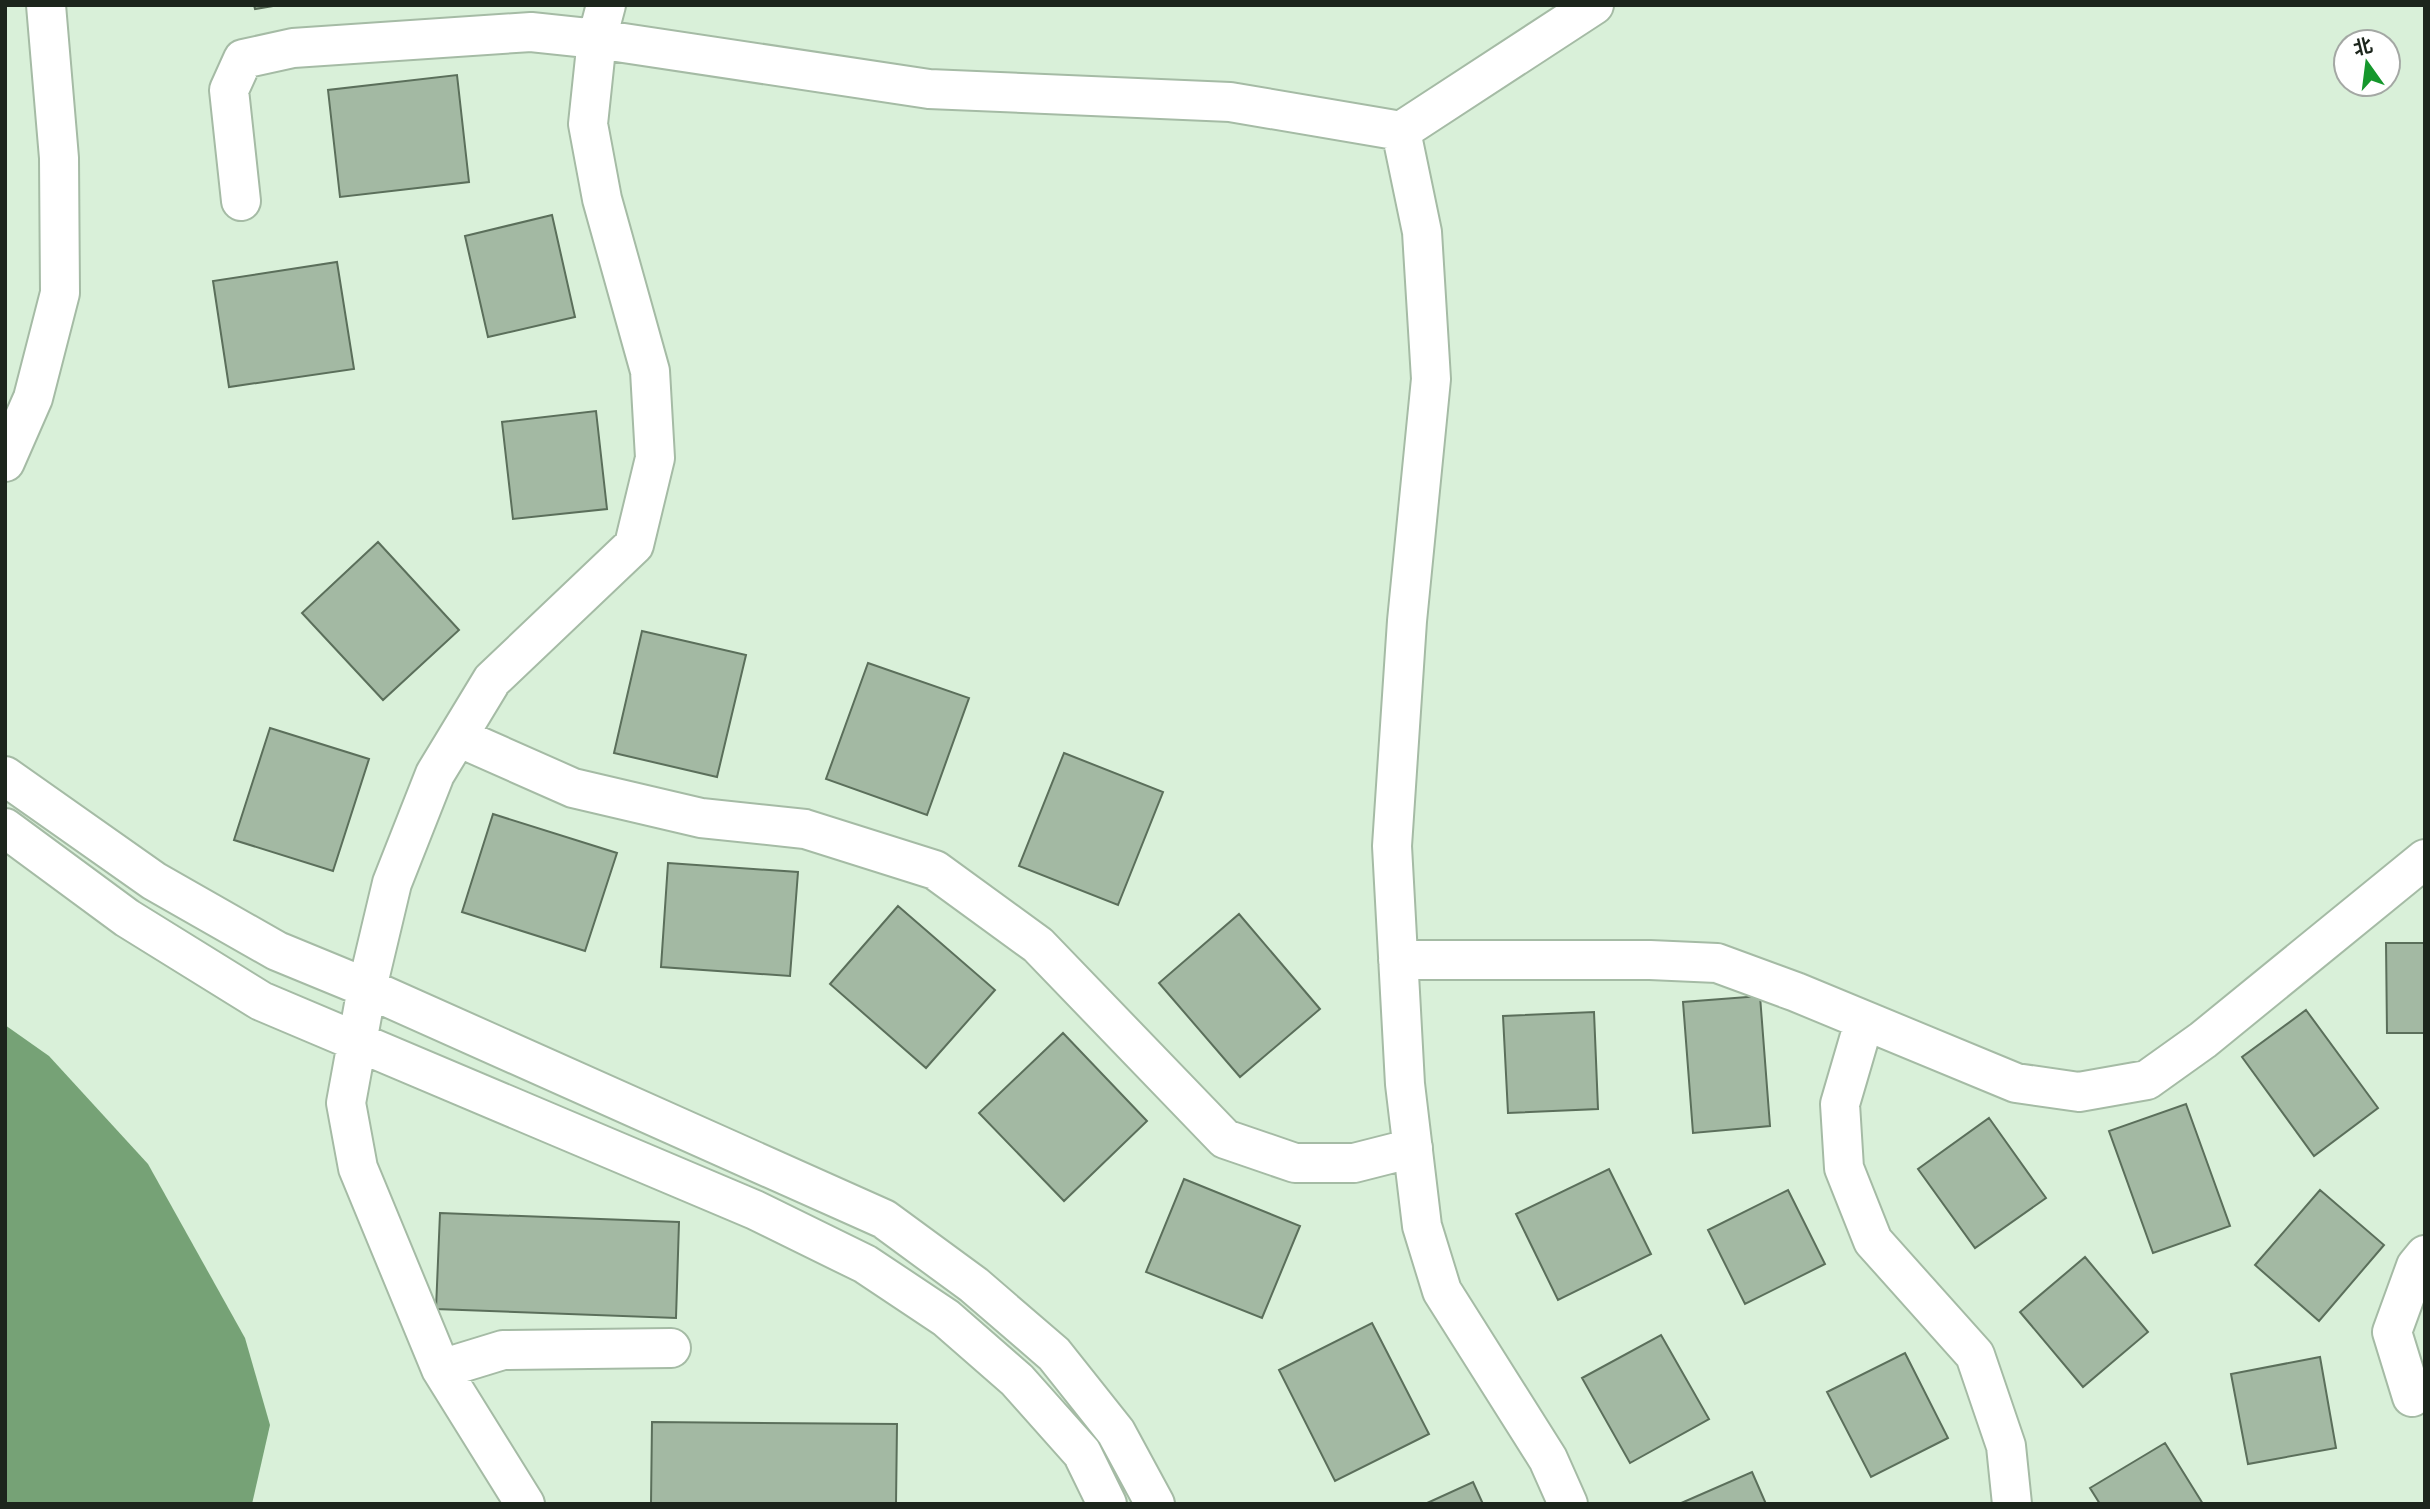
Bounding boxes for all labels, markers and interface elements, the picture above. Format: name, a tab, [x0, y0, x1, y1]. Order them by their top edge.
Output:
north arrow	[2332, 28, 2402, 98]
text: 北	[2351, 34, 2375, 60]

